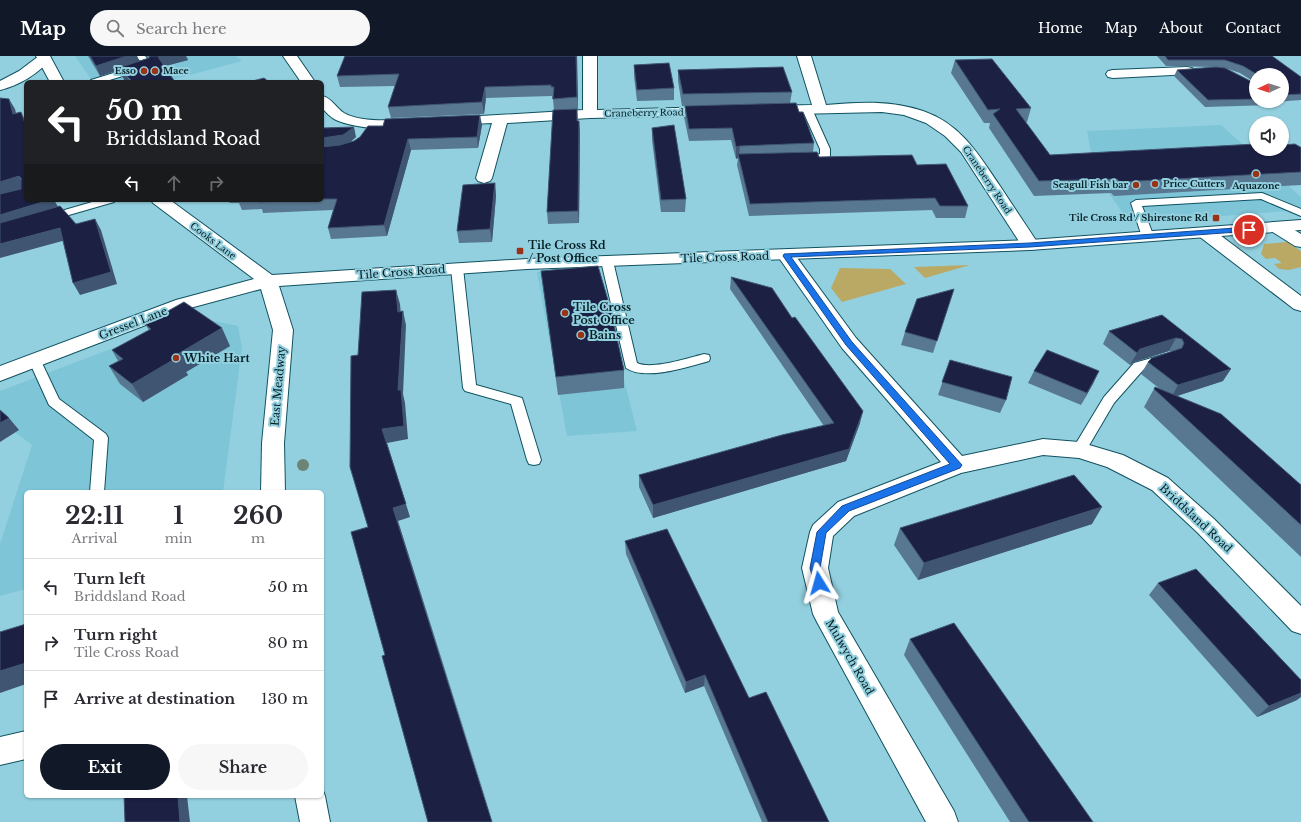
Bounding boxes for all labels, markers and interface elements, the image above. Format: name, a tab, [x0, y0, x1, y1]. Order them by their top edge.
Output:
search box	[90, 10, 370, 46]
text: Map	[20, 17, 66, 40]
icon: search	[104, 17, 126, 39]
text: Search here	[136, 19, 227, 38]
text: Home	[1038, 19, 1083, 37]
text: Map	[1105, 19, 1137, 37]
text: About	[1159, 19, 1203, 37]
text: Contact	[1225, 19, 1281, 37]
place label: Esso	[115, 65, 136, 76]
place label: Mace	[163, 65, 189, 76]
marker: Esso	[139, 66, 149, 76]
marker: Mace	[150, 66, 160, 76]
north arrow	[1249, 68, 1289, 108]
map controls	[1249, 68, 1289, 156]
text: 50 m	[106, 93, 182, 128]
icon: left	[40, 96, 92, 148]
street label: Craneberry Road	[604, 106, 684, 119]
button: sound	[1249, 116, 1289, 156]
text: Briddsland Road	[106, 128, 260, 150]
street label: Craneberry Road	[961, 144, 1014, 216]
marker: Aquazone	[1251, 169, 1261, 179]
icon: left	[121, 172, 143, 194]
icon: ahead	[163, 172, 185, 194]
icon: right	[205, 172, 227, 194]
place label: Price Cutters	[1163, 178, 1225, 189]
place label: Seagull Fish bar	[1053, 179, 1129, 190]
marker: Price Cutters	[1150, 179, 1160, 189]
marker: Seagull Fish bar	[1131, 180, 1141, 190]
place label: Aquazone	[1231, 180, 1280, 191]
place label: Tile Cross Rd / Shirestone Rd	[1069, 212, 1209, 223]
marker: Tile Cross Rd / Shirestone Rd	[1211, 213, 1221, 223]
pin	[1232, 213, 1266, 247]
icon: arrive	[1238, 219, 1260, 241]
street label: Cooks Lane	[188, 220, 238, 261]
place label: Tile Cross Rd / Post Office	[528, 238, 606, 265]
marker: Tile Cross Rd / Post Office	[515, 246, 525, 256]
street label: Tile Cross Road	[680, 248, 770, 266]
street label: Tile Cross Road	[356, 262, 446, 282]
place label: Tile Cross Post Office	[573, 300, 635, 327]
street label: Gressel Lane	[97, 304, 169, 342]
marker: Tile Cross Post Office	[560, 308, 570, 318]
place label: Bains	[589, 328, 621, 342]
marker: Bains	[576, 330, 586, 340]
street label: East Meadway	[268, 346, 288, 426]
place label: White Hart	[183, 351, 250, 365]
marker: White Hart	[171, 353, 181, 363]
street label: Briddsland Road	[1157, 481, 1236, 556]
text: 22:11	[65, 501, 124, 530]
text: 1	[173, 501, 184, 530]
text: 260	[233, 501, 283, 530]
text: Arrival	[71, 530, 117, 547]
text: min	[165, 530, 192, 547]
text: m	[251, 530, 265, 547]
position arrow	[798, 562, 840, 604]
text: Turn left	[74, 569, 145, 588]
icon: left	[40, 576, 62, 598]
text: 50 m	[268, 577, 308, 596]
text: Briddsland Road	[74, 588, 186, 605]
street label: Mulwych Road	[823, 617, 878, 698]
text: Turn right	[74, 625, 157, 644]
icon: right	[40, 632, 62, 654]
text: 80 m	[268, 633, 308, 652]
text: Tile Cross Road	[74, 644, 179, 661]
icon: arrive	[40, 688, 62, 710]
text: Arrive at destination	[74, 689, 235, 708]
text: 130 m	[261, 689, 308, 708]
button: Exit	[40, 744, 170, 790]
button: Share	[178, 744, 308, 790]

